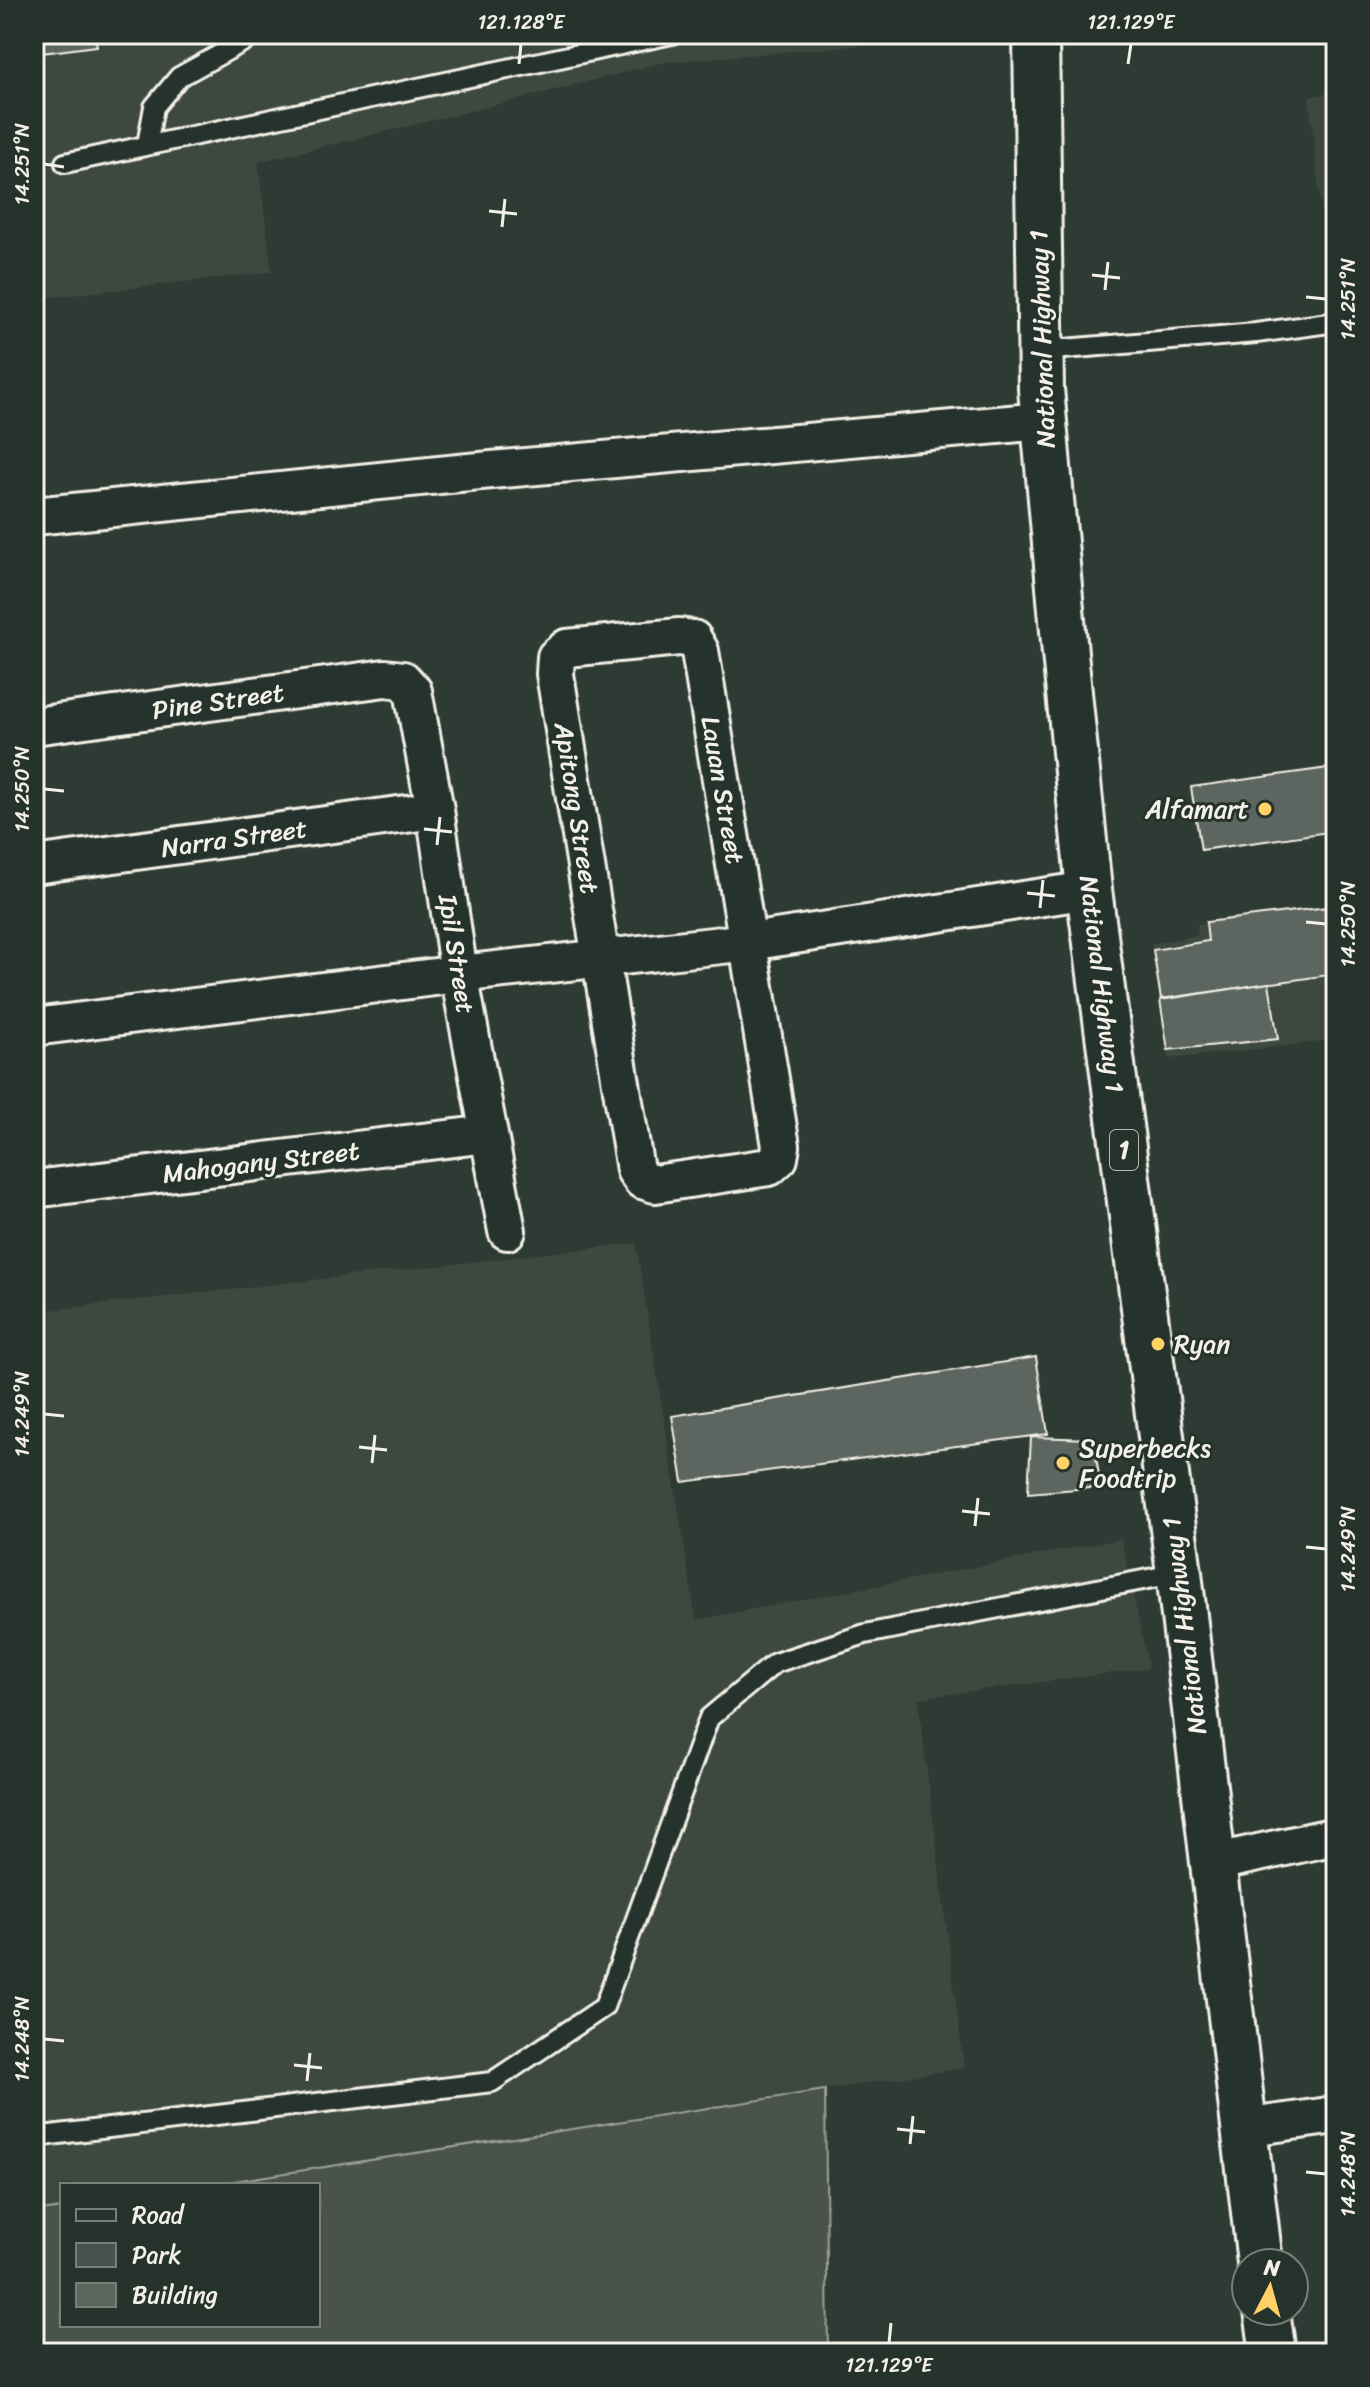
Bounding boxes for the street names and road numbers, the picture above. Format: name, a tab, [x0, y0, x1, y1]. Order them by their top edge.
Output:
street label: National Highway 1	[1015, 229, 1069, 449]
street label: Pine Street	[149, 669, 287, 733]
street label: Lauan Street	[687, 712, 759, 868]
street label: Apitong Street	[541, 718, 613, 897]
street label: Narra Street	[158, 805, 310, 871]
street label: National Highway 1	[1066, 873, 1138, 1095]
street label: Ipil Street	[425, 890, 489, 1017]
street label: Mahogany Street	[160, 1127, 362, 1197]
road number: 1	[1110, 1130, 1138, 1170]
street label: National Highway 1	[1148, 1515, 1220, 1737]

